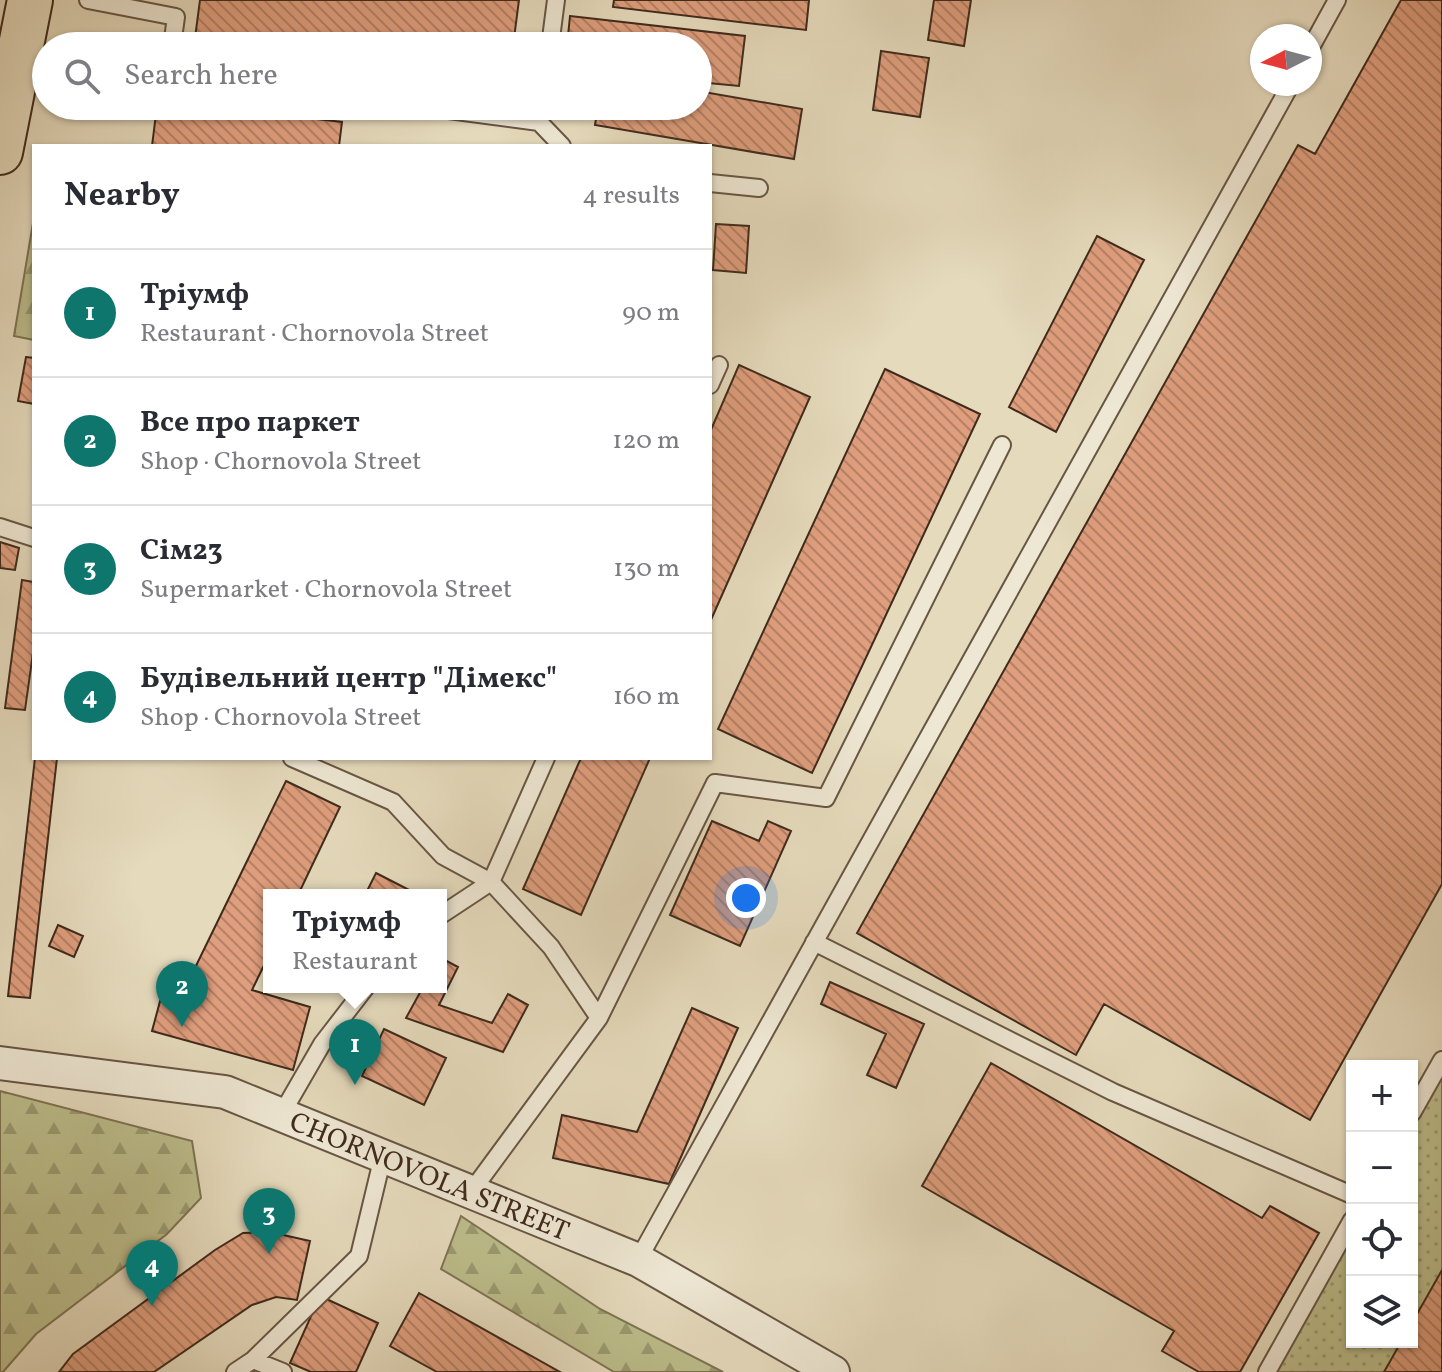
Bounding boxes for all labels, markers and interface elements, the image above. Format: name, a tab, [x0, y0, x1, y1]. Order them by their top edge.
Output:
north arrow	[1250, 24, 1322, 96]
search box	[32, 32, 712, 120]
icon: search	[60, 54, 104, 98]
text: Search here	[124, 55, 278, 97]
text: Nearby	[64, 173, 180, 220]
text: 4 results	[582, 178, 680, 214]
text: Тріумф	[140, 274, 249, 316]
text: 1	[85, 295, 95, 331]
text: 90 m	[622, 295, 680, 331]
text: Restaurant · Chornovola Street	[140, 316, 489, 352]
text: Все про паркет	[140, 402, 360, 444]
text: 2	[83, 423, 97, 459]
text: 120 m	[612, 423, 680, 459]
text: Shop · Chornovola Street	[140, 444, 421, 480]
text: Сім23	[140, 530, 223, 572]
text: 3	[83, 551, 97, 587]
text: 130 m	[613, 551, 680, 587]
text: Supermarket · Chornovola Street	[140, 572, 512, 608]
text: Будівельний центр "Дімекс"	[140, 658, 557, 700]
text: 4	[82, 679, 98, 715]
text: 160 m	[613, 679, 680, 715]
text: Shop · Chornovola Street	[140, 700, 421, 736]
your location	[726, 878, 766, 918]
popup	[263, 889, 447, 993]
text: Тріумф	[292, 902, 401, 944]
text: Restaurant	[292, 944, 418, 980]
pin: 2	[156, 961, 208, 1027]
pin: 1	[329, 1019, 381, 1085]
map controls	[1346, 1060, 1418, 1348]
button: +	[1346, 1060, 1418, 1132]
street label: CHORNOVOLA STREET	[283, 1103, 575, 1252]
button: −	[1346, 1132, 1418, 1204]
pin: 3	[243, 1188, 295, 1254]
button: locate	[1346, 1204, 1418, 1276]
pin: 4	[126, 1240, 178, 1306]
button: layers	[1346, 1276, 1418, 1348]

